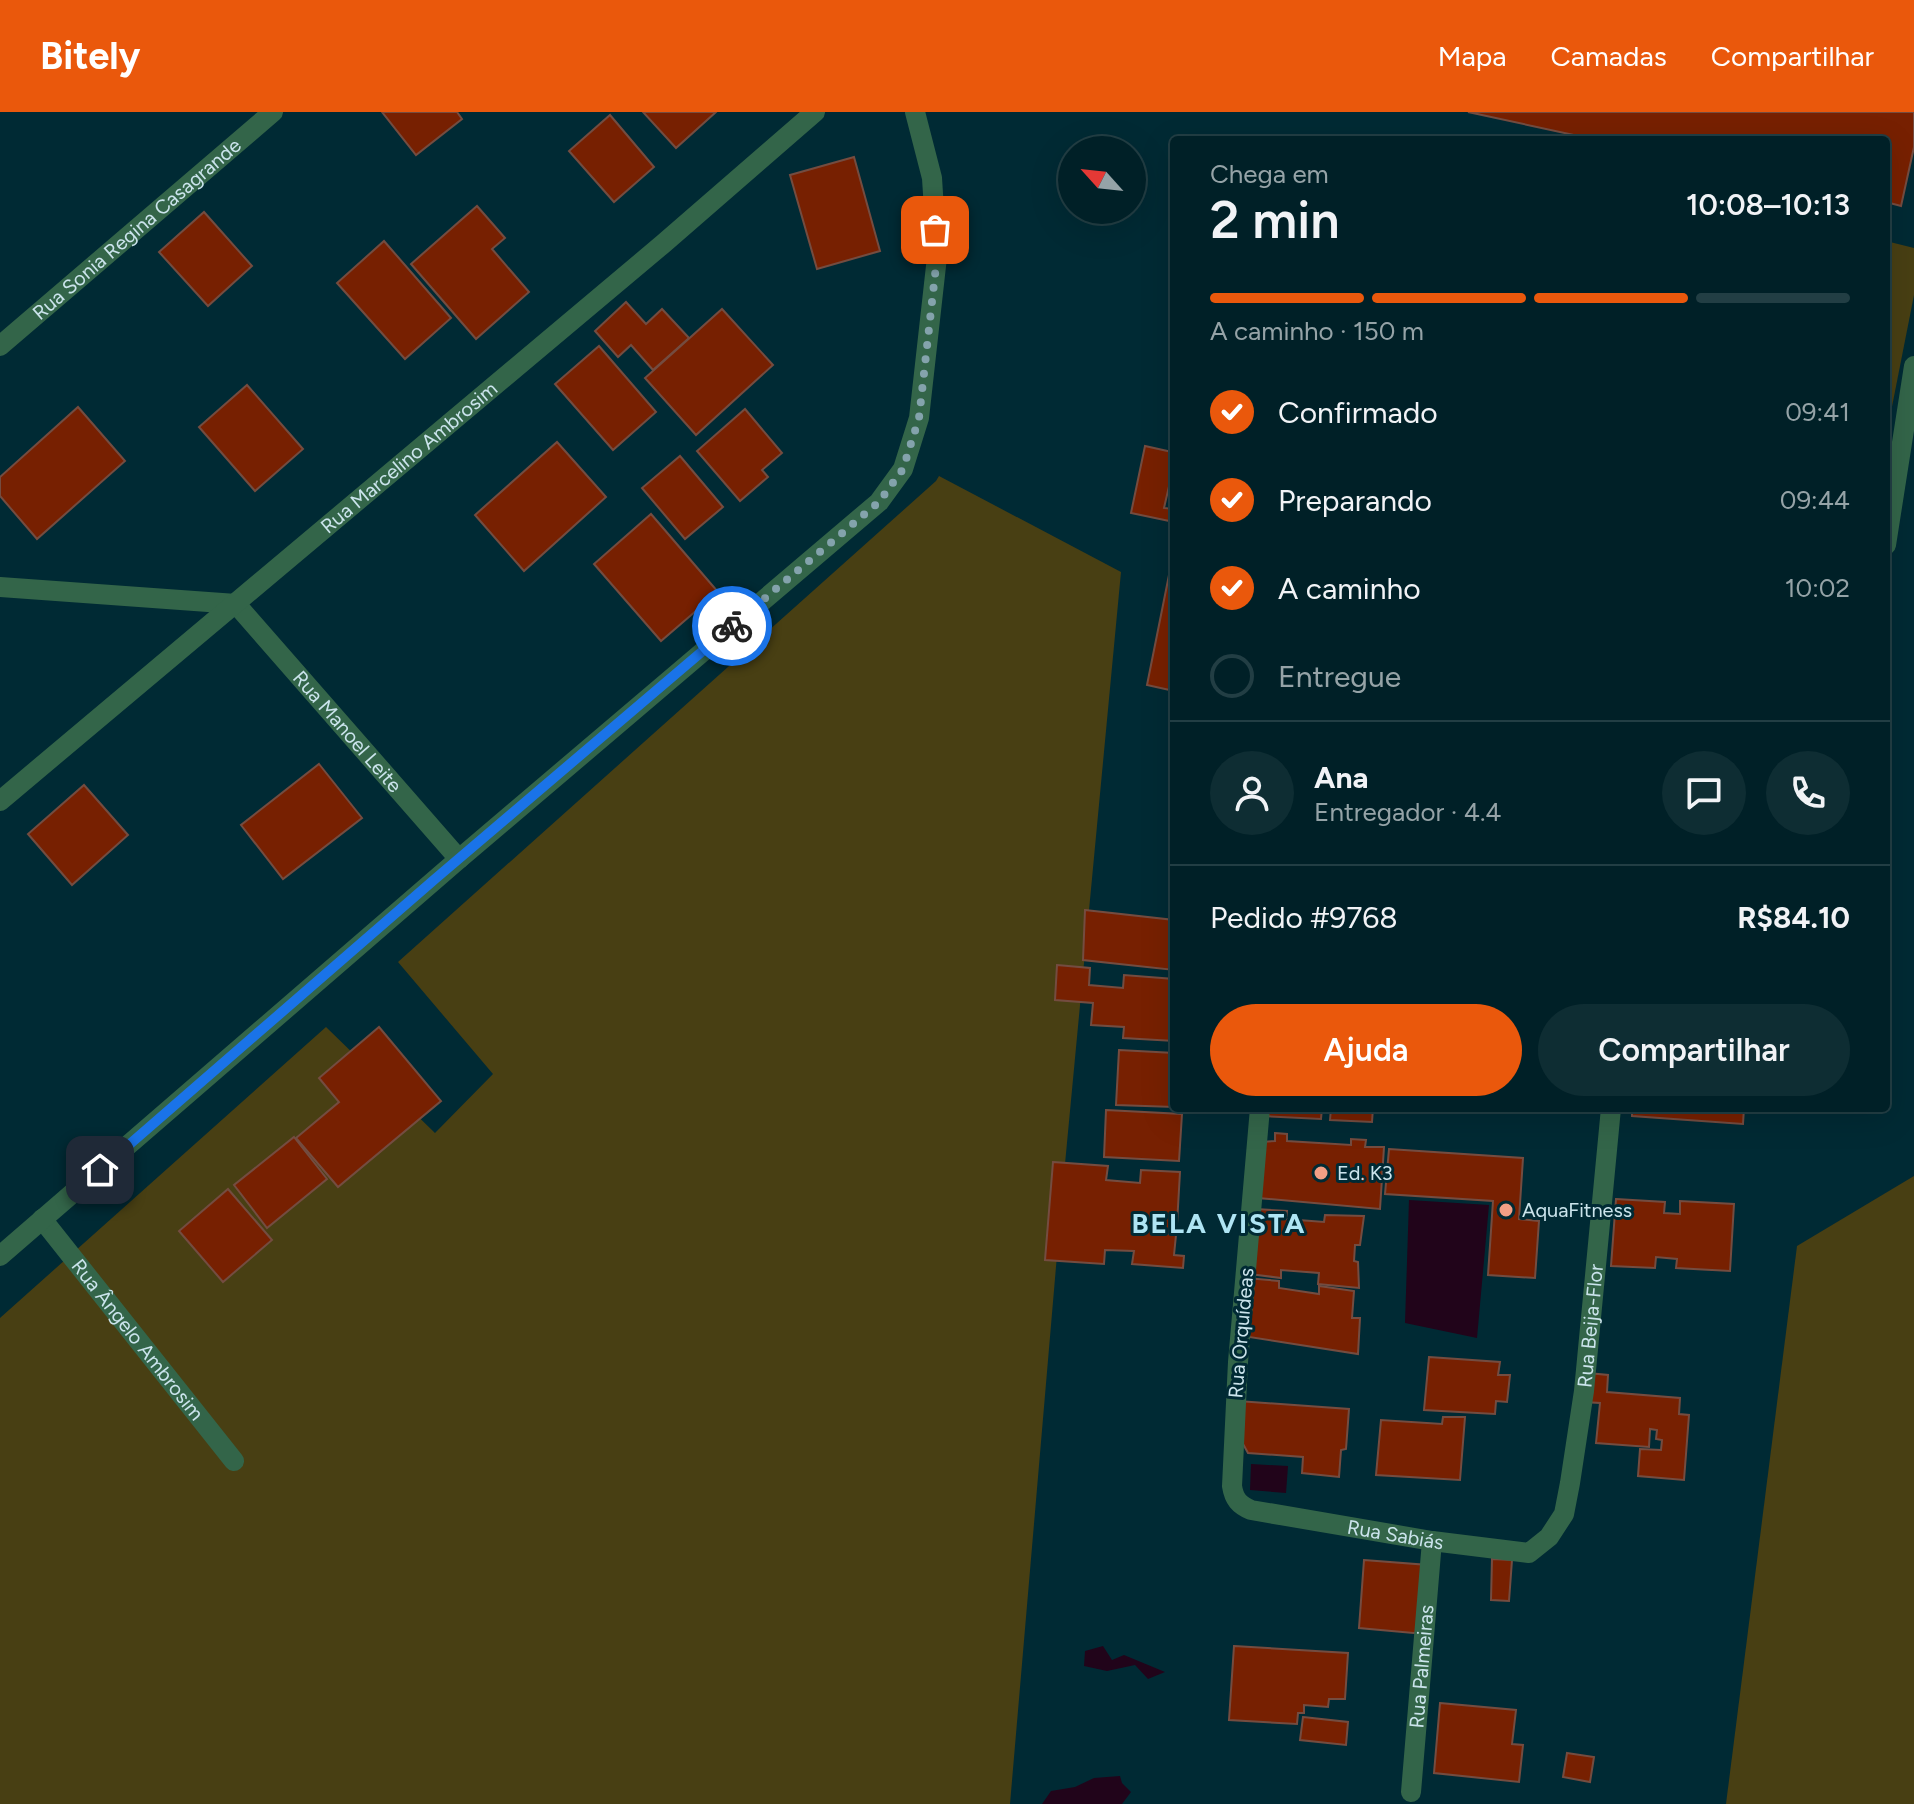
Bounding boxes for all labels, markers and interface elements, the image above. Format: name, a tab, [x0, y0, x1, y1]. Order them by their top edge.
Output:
text: Bitely	[40, 33, 140, 79]
text: Mapa	[1438, 39, 1507, 73]
text: Camadas	[1551, 39, 1667, 73]
text: Compartilhar	[1711, 39, 1874, 73]
street label: Rua Sonia Regina Casagrande	[28, 133, 246, 325]
north arrow	[1058, 136, 1146, 224]
map controls	[1058, 136, 1146, 224]
text: Chega em	[1210, 158, 1329, 190]
text: 10:08–10:13	[1686, 186, 1850, 223]
text: 2 min	[1210, 189, 1339, 251]
pin	[901, 196, 969, 264]
icon: bag	[913, 208, 957, 252]
text: A caminho · 150 m	[1210, 315, 1424, 347]
street label: Rua Marcelino Ambrosim	[316, 377, 502, 538]
icon: check	[1210, 390, 1254, 434]
text: Confirmado	[1278, 394, 1438, 431]
text: 09:41	[1785, 396, 1850, 428]
icon: check	[1210, 478, 1254, 522]
text: Preparando	[1278, 482, 1432, 519]
text: 09:44	[1780, 484, 1850, 516]
icon: check	[1210, 566, 1254, 610]
text: A caminho	[1278, 570, 1421, 607]
text: 10:02	[1785, 572, 1850, 604]
courier	[692, 586, 772, 666]
icon: bike	[710, 604, 754, 648]
text: Entregue	[1278, 658, 1401, 695]
street label: Rua Manoel Leite	[288, 666, 407, 797]
button: person	[1210, 751, 1294, 835]
button: chat	[1662, 751, 1746, 835]
button: phone	[1766, 751, 1850, 835]
text: Ana	[1314, 759, 1368, 796]
text: Entregador · 4.4	[1314, 796, 1502, 828]
text: Pedido #9768	[1210, 899, 1398, 936]
text: R$84.10	[1737, 899, 1850, 936]
button: Ajuda	[1210, 1004, 1522, 1096]
button: Compartilhar	[1538, 1004, 1850, 1096]
pin	[66, 1136, 134, 1204]
icon: home	[78, 1148, 122, 1192]
place label: Ed. K3	[1337, 1161, 1393, 1185]
marker: Ed. K3	[1312, 1164, 1330, 1182]
place label: AquaFitness	[1522, 1198, 1632, 1222]
marker: AquaFitness	[1497, 1201, 1515, 1219]
district label: BELA VISTA	[1131, 1206, 1307, 1240]
street label: Rua Ângelo Ambrosim	[67, 1254, 209, 1425]
street label: Rua Beija-Flor	[1572, 1263, 1608, 1389]
street label: Rua Orquídeas	[1223, 1267, 1259, 1399]
street label: Rua Sabiás	[1346, 1515, 1445, 1554]
street label: Rua Palmeiras	[1404, 1604, 1439, 1729]

